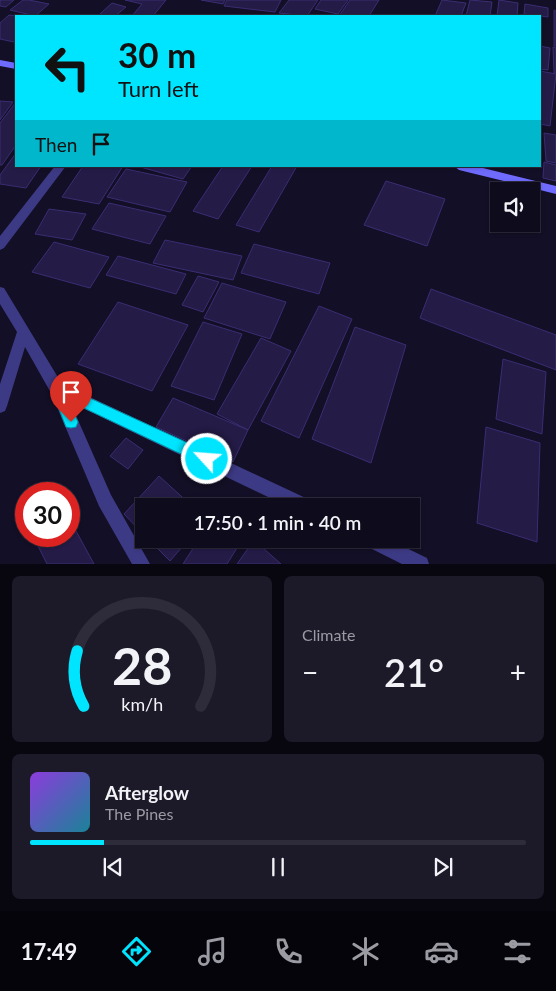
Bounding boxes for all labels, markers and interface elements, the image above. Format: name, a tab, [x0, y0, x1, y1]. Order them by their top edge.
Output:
text: 30 m	[118, 33, 196, 75]
icon: left	[35, 35, 100, 100]
text: Turn left	[118, 75, 199, 102]
icon: arrive	[87, 130, 115, 158]
text: Then	[35, 133, 77, 156]
map controls	[490, 182, 540, 232]
button: sound	[490, 182, 540, 232]
pin	[50, 371, 92, 422]
icon: arrive	[57, 378, 85, 406]
position arrow	[180, 432, 232, 484]
speed limit sign: 30	[15, 482, 80, 547]
text: 17:50 · 1 min · 40 m	[194, 511, 361, 534]
text: Climate	[302, 625, 355, 644]
text: 28	[112, 634, 172, 696]
text: 21°	[384, 649, 444, 695]
text: −	[302, 655, 318, 689]
text: +	[510, 655, 526, 689]
text: km/h	[121, 693, 163, 715]
text: Afterglow	[105, 781, 189, 804]
text: The Pines	[105, 804, 174, 823]
icon: previous	[99, 853, 127, 881]
icon: pause	[264, 853, 292, 881]
icon: next	[429, 853, 457, 881]
icon: directions	[119, 934, 154, 969]
icon: music	[195, 934, 230, 969]
icon: phone	[271, 934, 306, 969]
icon: climate	[348, 934, 383, 969]
icon: car	[424, 934, 459, 969]
icon: filters	[500, 934, 535, 969]
text: 17:49	[21, 938, 77, 965]

